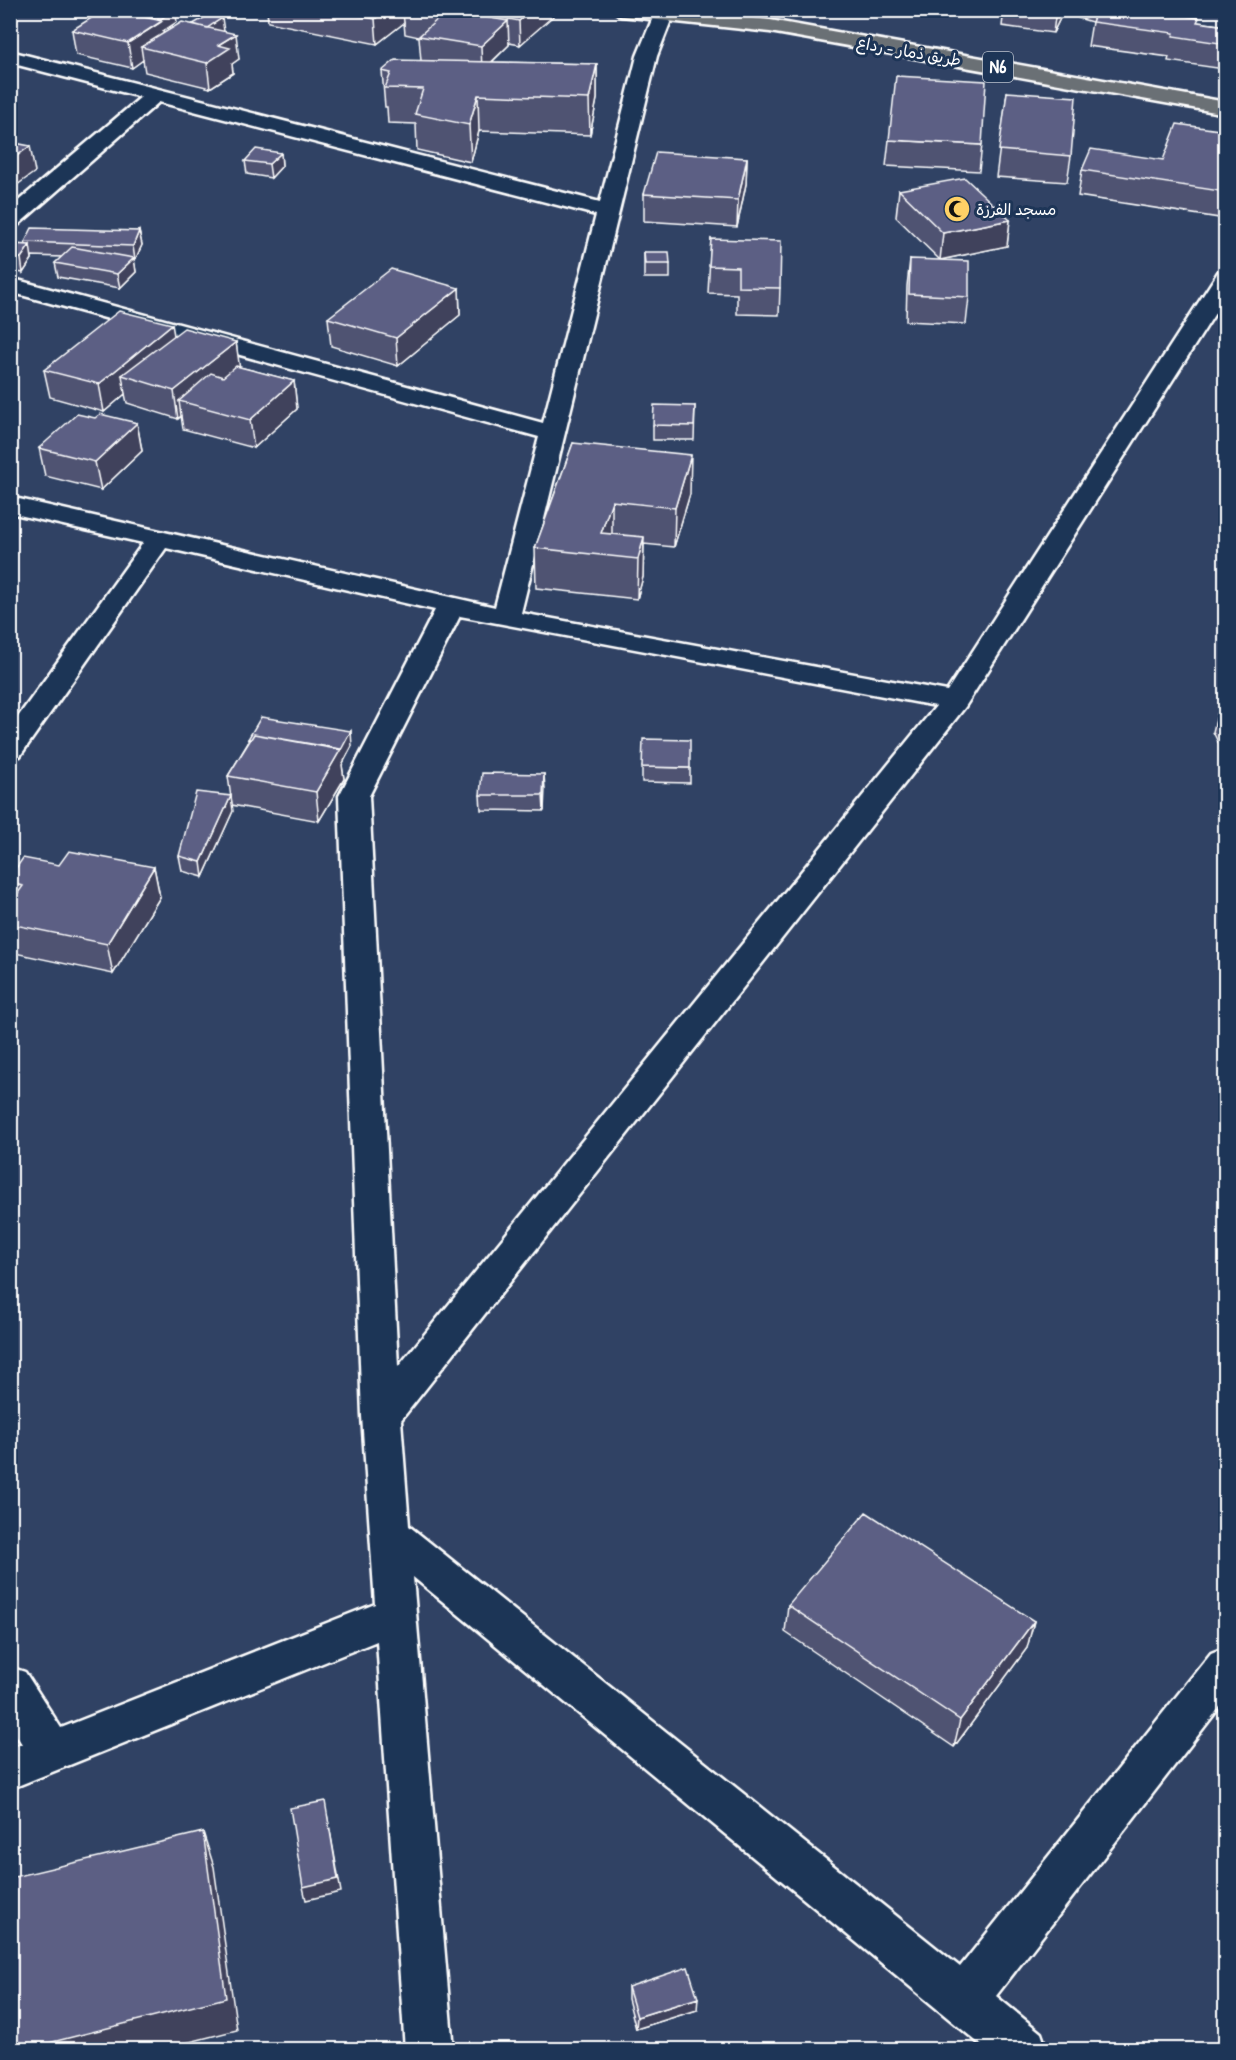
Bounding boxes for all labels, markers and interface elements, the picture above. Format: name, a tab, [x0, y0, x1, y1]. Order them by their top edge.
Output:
street label: طريق ذمار - رداع	[855, 31, 963, 72]
road number: N6	[983, 52, 1013, 82]
mosque icon: مسجد الفرزة	[942, 194, 972, 224]
place label: مسجد الفرزة	[976, 198, 1056, 220]

